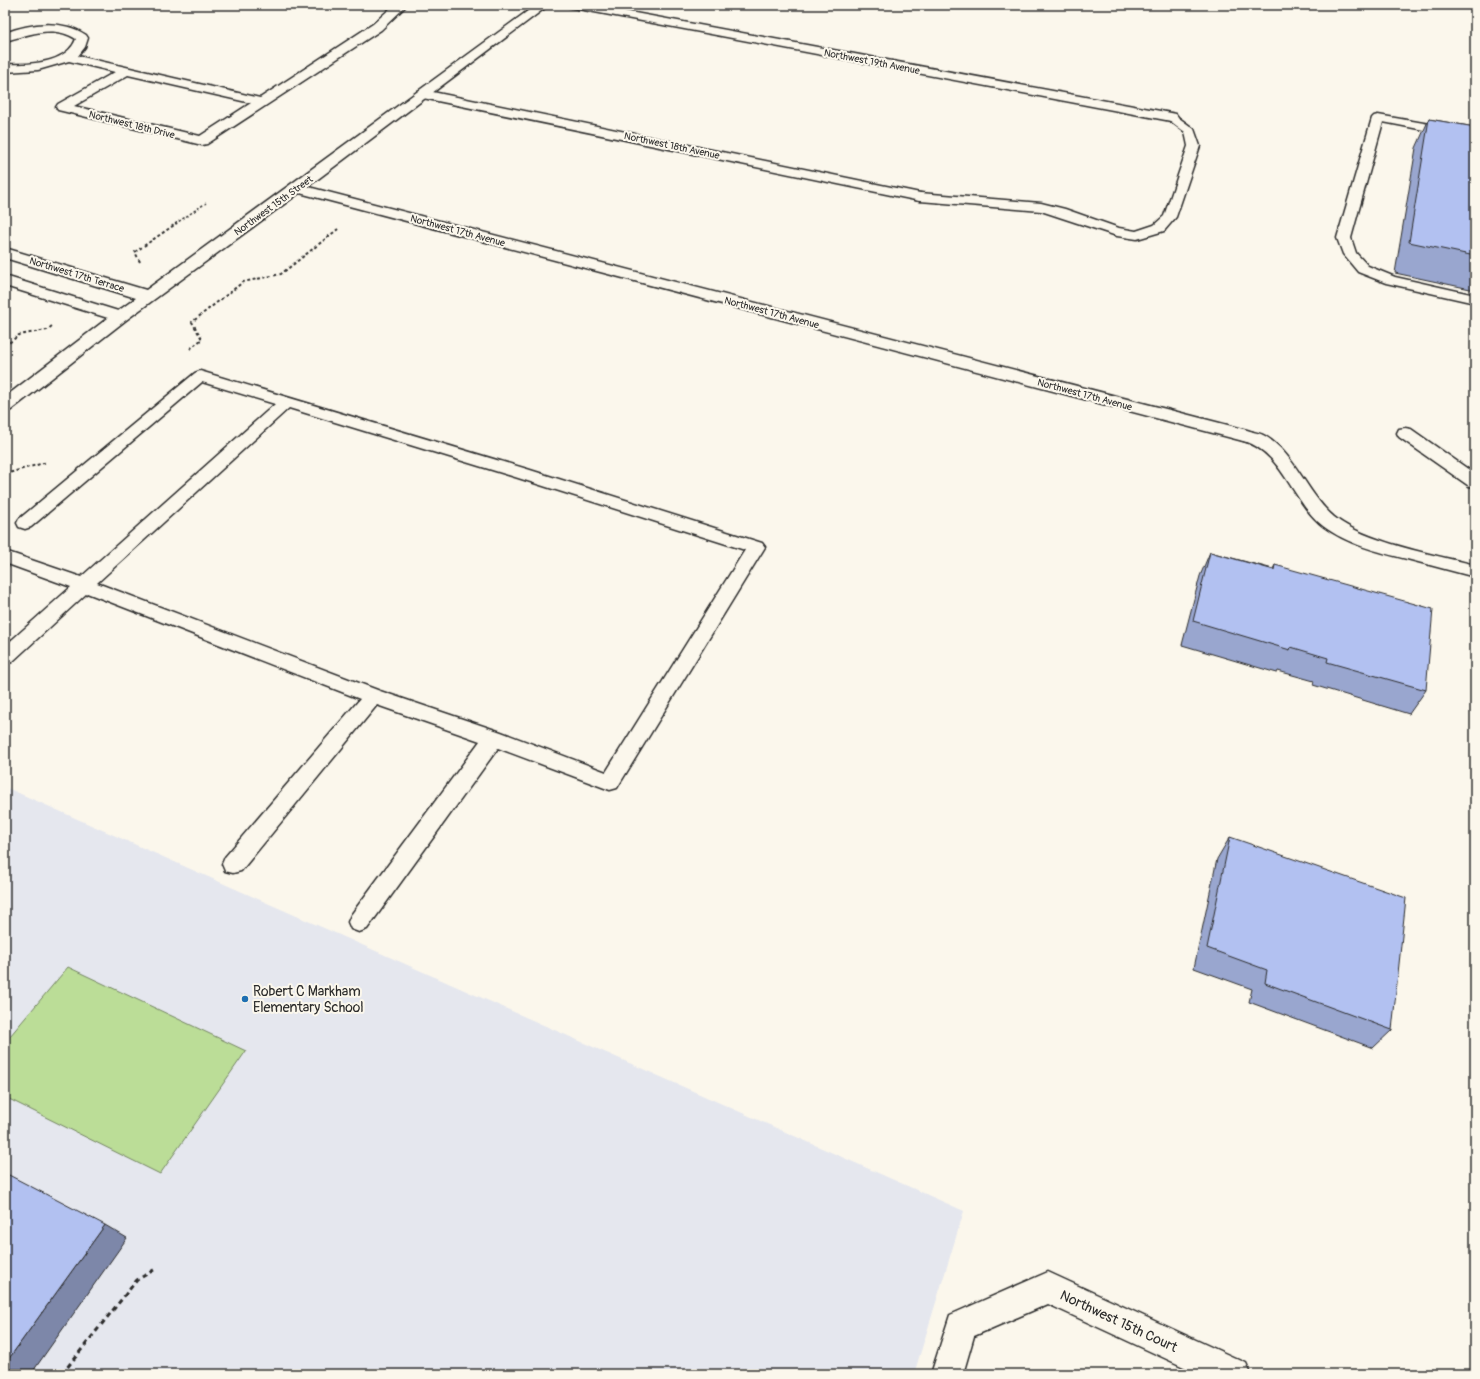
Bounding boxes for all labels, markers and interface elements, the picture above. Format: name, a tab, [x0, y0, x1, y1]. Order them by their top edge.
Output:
street label: Northwest 19th Avenue	[823, 47, 921, 77]
street label: Northwest 18th Drive	[88, 109, 176, 141]
street label: Northwest 18th Avenue	[623, 130, 721, 162]
street label: Northwest 15th Street	[232, 173, 316, 238]
street label: Northwest 17th Avenue	[409, 213, 506, 249]
street label: Northwest 17th Terrace	[28, 255, 126, 295]
street label: Northwest 17th Avenue	[723, 295, 820, 331]
street label: Northwest 17th Avenue	[1036, 377, 1133, 413]
place label: Robert C Markham Elementary School	[253, 983, 364, 1016]
marker: Robert C Markham Elementary School	[240, 994, 250, 1004]
street label: Northwest 15th Court	[1057, 1287, 1181, 1356]

